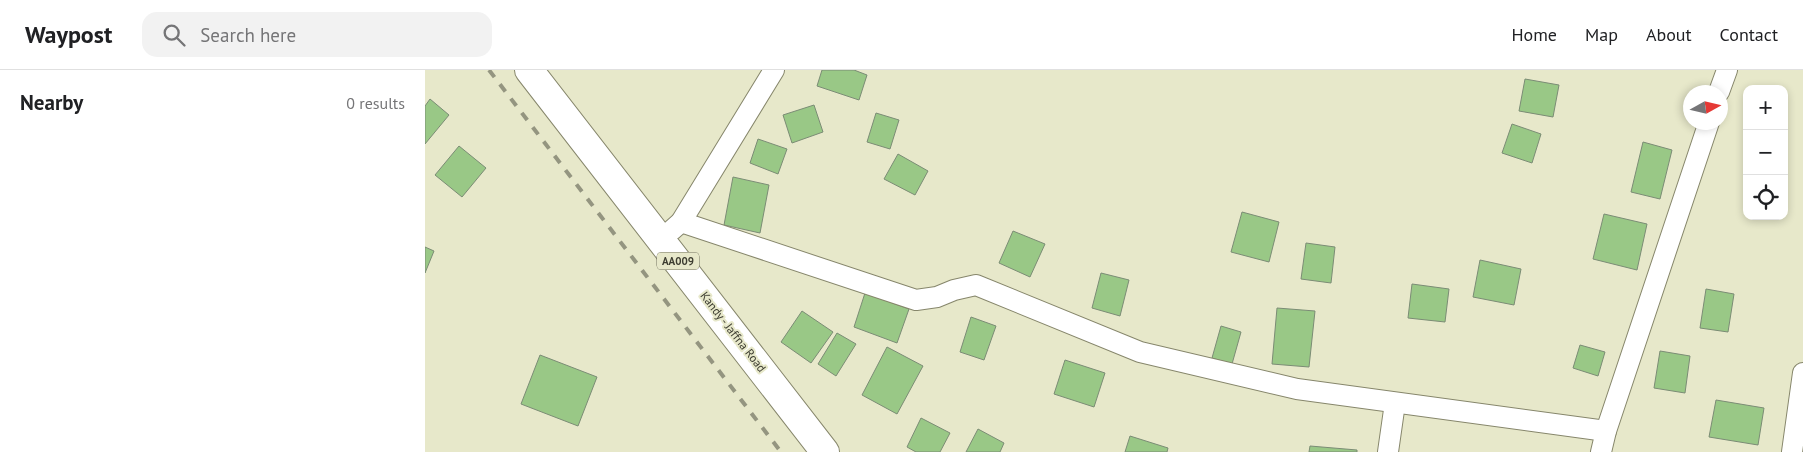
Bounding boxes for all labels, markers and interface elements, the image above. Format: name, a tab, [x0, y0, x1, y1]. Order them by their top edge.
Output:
search box	[142, 12, 492, 57]
text: Waypost	[25, 19, 112, 50]
icon: search	[160, 21, 188, 49]
text: Search here	[200, 23, 296, 47]
text: Home	[1511, 23, 1557, 46]
text: Map	[1585, 23, 1618, 46]
text: About	[1646, 23, 1692, 46]
text: Contact	[1720, 23, 1778, 46]
north arrow	[1683, 85, 1728, 130]
map controls	[1743, 85, 1788, 220]
button: +	[1743, 85, 1788, 130]
text: Nearby	[20, 89, 83, 116]
text: 0 results	[346, 93, 405, 113]
button: −	[1743, 130, 1788, 175]
button: locate	[1743, 175, 1788, 220]
road number: AA009	[657, 252, 699, 270]
street label: Kandy - Jaffna Road	[697, 288, 770, 375]

